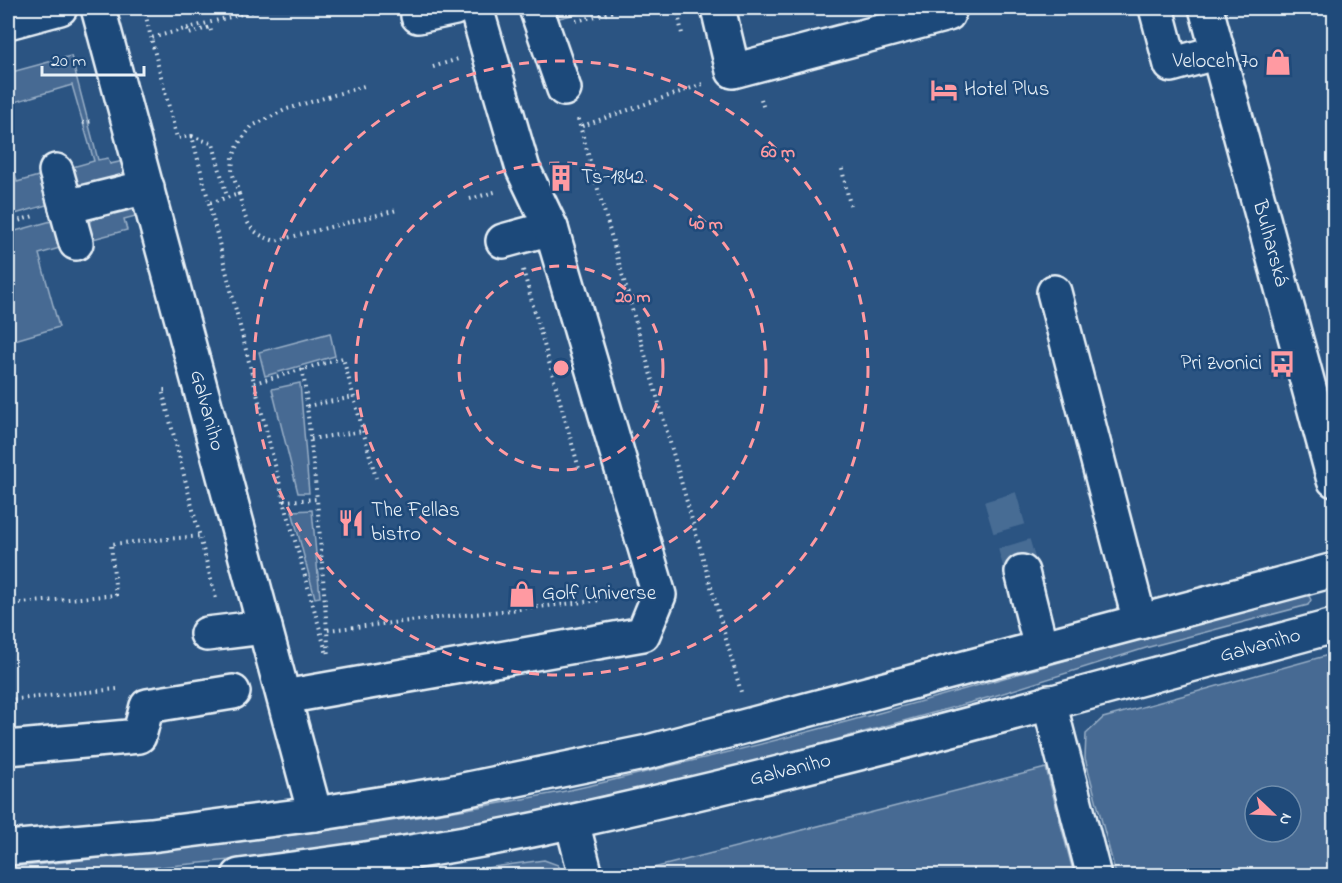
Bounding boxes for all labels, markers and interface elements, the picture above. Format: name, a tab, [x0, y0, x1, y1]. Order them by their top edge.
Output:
scale bar	[42, 39, 144, 77]
place label: Veloceh 70	[1172, 47, 1258, 77]
shop icon: Veloceh 70	[1263, 47, 1293, 77]
text: 20 m	[51, 49, 86, 75]
hotel icon: Hotel Plus	[929, 75, 959, 105]
place label: Hotel Plus	[964, 75, 1049, 105]
text: 60 m	[761, 140, 795, 166]
building icon: Ts-1842	[546, 163, 576, 193]
place label: Ts-1842	[581, 163, 644, 193]
street label: Bulharská	[1244, 196, 1296, 290]
text: 40 m	[689, 212, 723, 238]
text: 20 m	[614, 285, 651, 311]
place label: Pri zvonici	[1180, 349, 1262, 379]
bus stop icon: Pri zvonici	[1267, 349, 1297, 379]
centre of rings	[551, 358, 571, 378]
street label: Galvaniho	[181, 367, 232, 454]
place label: The Fellas bistro	[371, 496, 460, 550]
restaurant icon: The Fellas bistro	[336, 508, 366, 538]
shop icon: Golf Universe	[507, 579, 537, 609]
place label: Golf Universe	[542, 579, 657, 609]
street label: Galvaniho	[1217, 621, 1304, 671]
street label: Galvaniho	[747, 746, 834, 795]
north arrow	[1243, 784, 1303, 844]
text: N	[1272, 809, 1298, 829]

